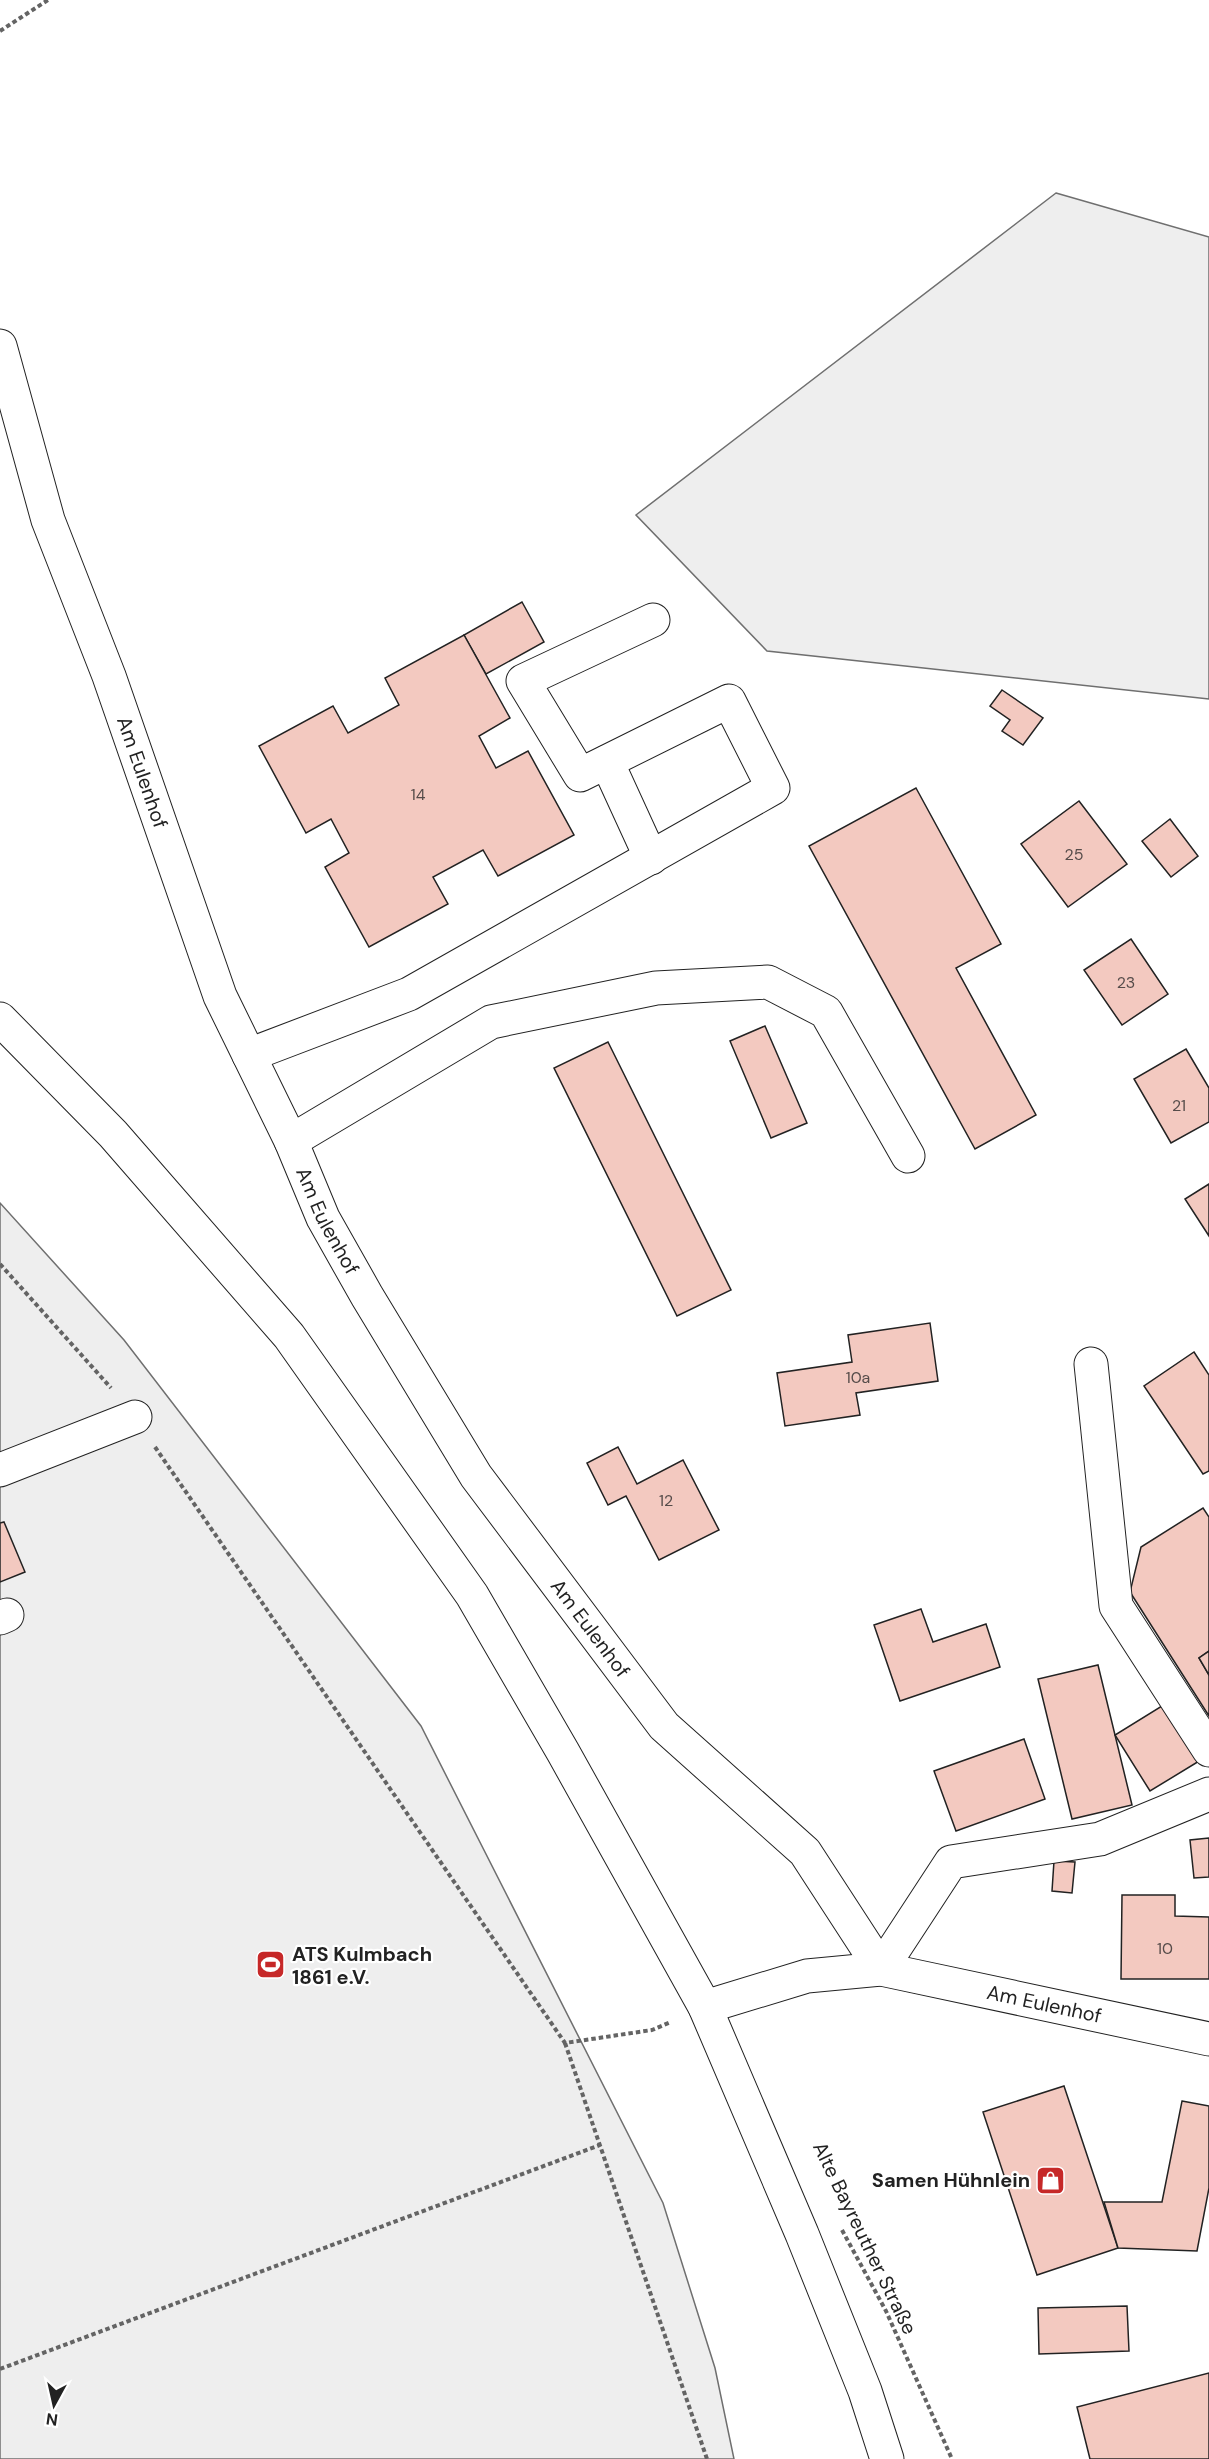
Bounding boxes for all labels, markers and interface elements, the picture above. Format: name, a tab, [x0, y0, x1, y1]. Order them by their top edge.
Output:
street label: Am Eulenhof	[111, 713, 174, 832]
house number: 14	[411, 784, 426, 805]
house number: 25	[1065, 844, 1083, 865]
house number: 23	[1117, 972, 1135, 993]
house number: 21	[1172, 1095, 1186, 1116]
street label: Am Eulenhof	[290, 1163, 365, 1279]
house number: 10a	[846, 1367, 870, 1388]
house number: 12	[659, 1490, 673, 1511]
street label: Am Eulenhof	[545, 1574, 636, 1683]
house number: 10	[1157, 1938, 1173, 1959]
place label: ATS Kulmbach 1861 e.V.	[292, 1941, 432, 1990]
sports icon: ATS Kulmbach 1861 e.V.	[255, 1949, 287, 1981]
street label: Am Eulenhof	[985, 1979, 1104, 2029]
street label: Alte Bayreuther Straße	[807, 2137, 923, 2339]
shop icon: Samen Hühnlein	[1035, 2164, 1067, 2196]
place label: Samen Hühnlein	[872, 2167, 1030, 2193]
north arrow	[24, 2375, 84, 2435]
text: N	[45, 2408, 59, 2431]

